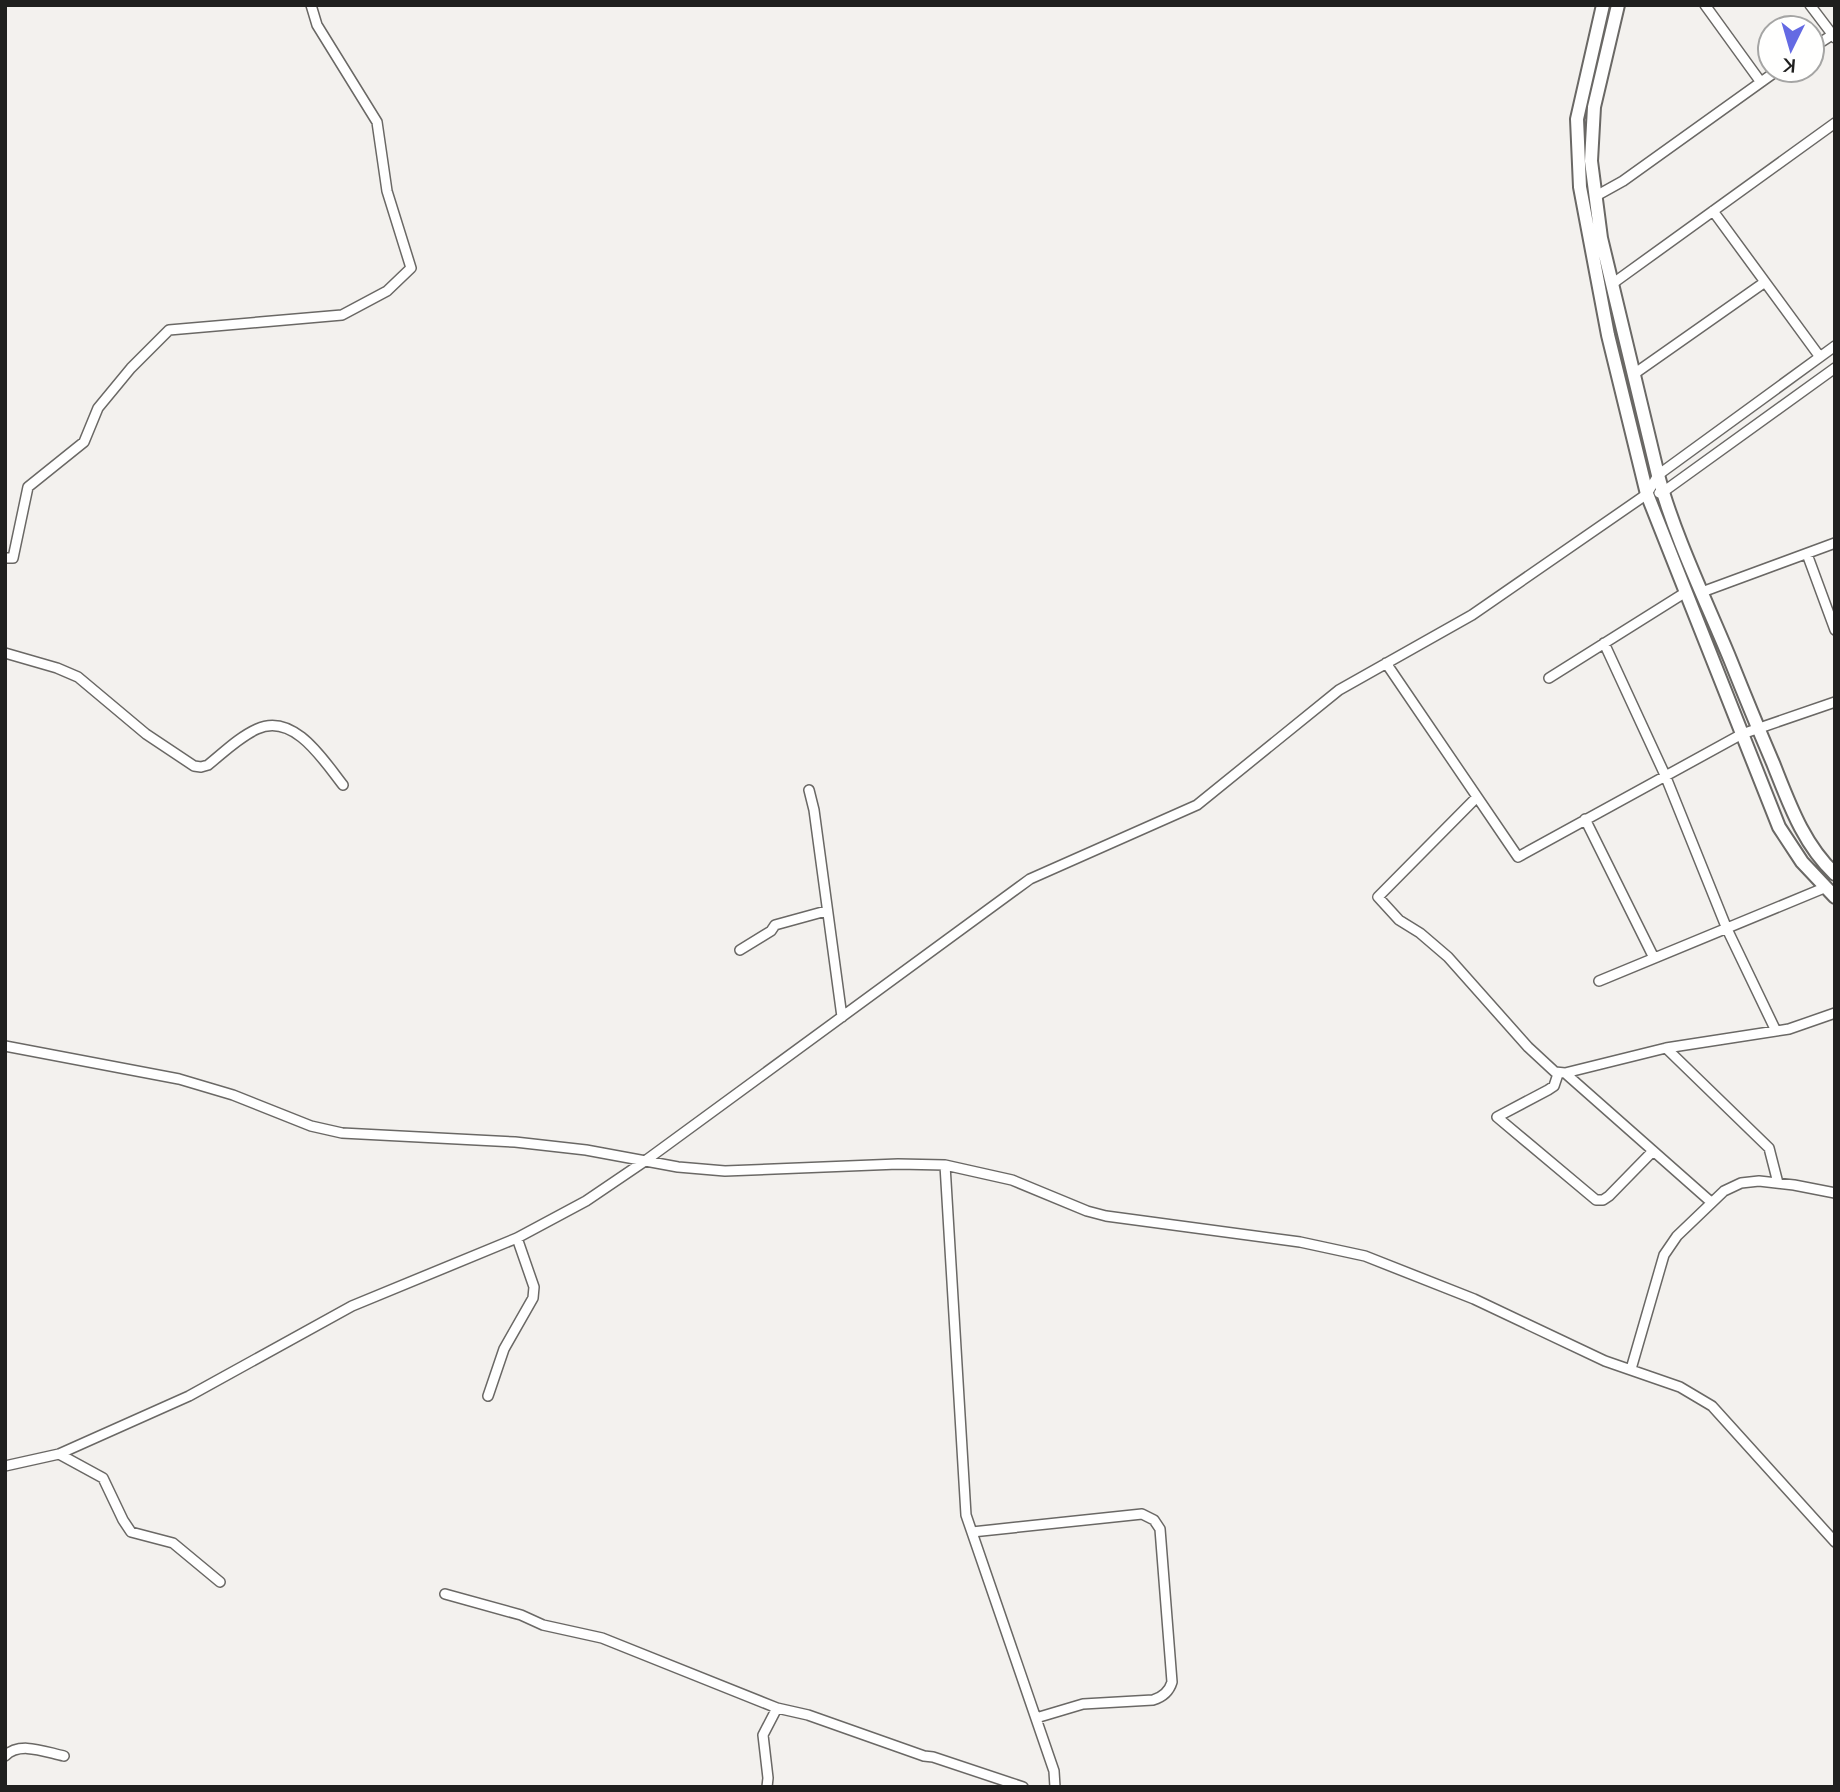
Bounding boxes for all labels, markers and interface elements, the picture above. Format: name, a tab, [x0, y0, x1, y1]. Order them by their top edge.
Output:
north arrow	[1756, 14, 1826, 84]
text: K	[1781, 53, 1797, 78]

